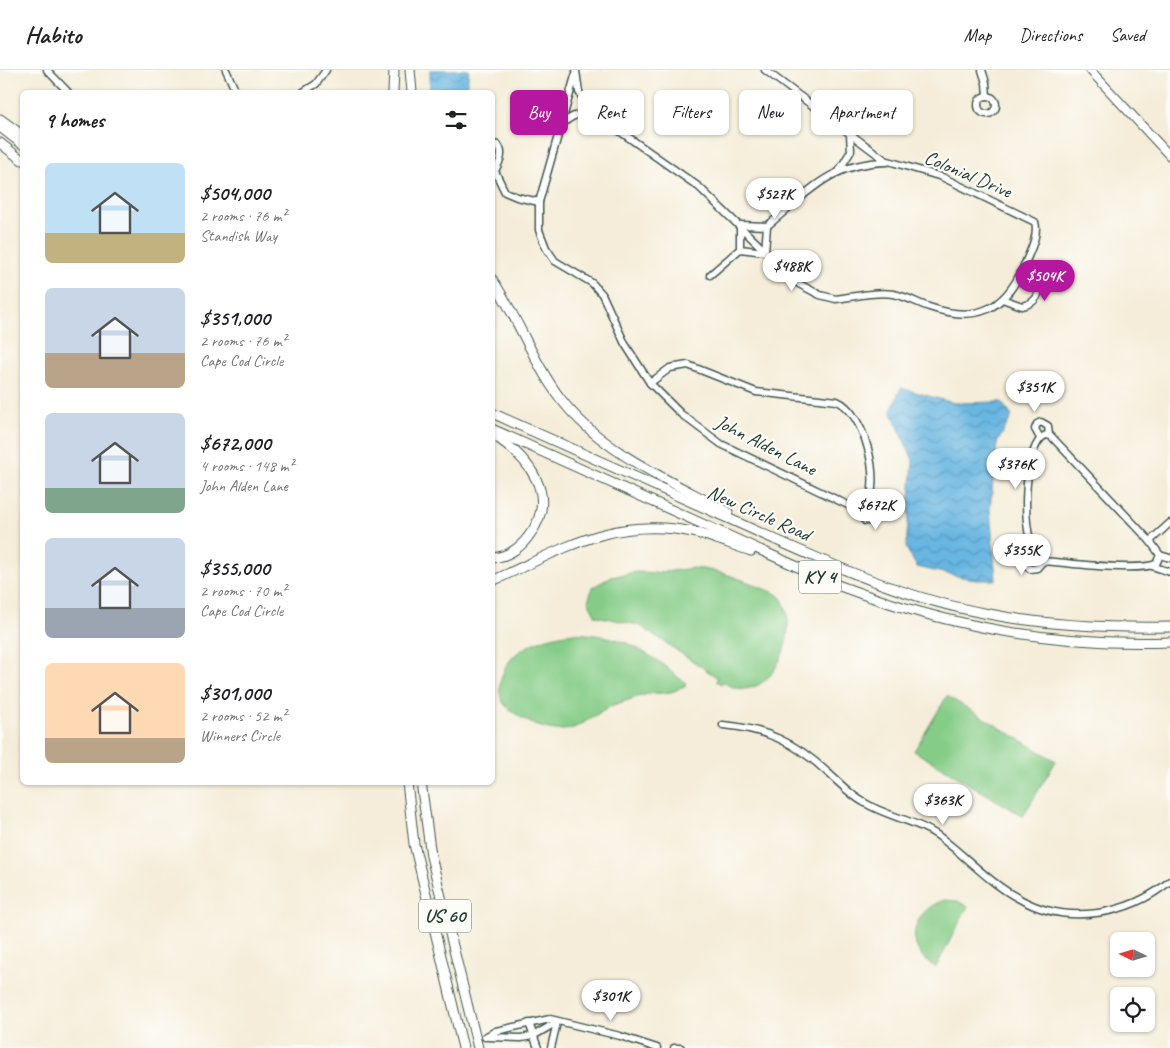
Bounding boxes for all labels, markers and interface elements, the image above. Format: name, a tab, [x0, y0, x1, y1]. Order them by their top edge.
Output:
text: Habito	[25, 20, 81, 50]
text: Map	[964, 24, 991, 46]
text: Directions	[1019, 24, 1082, 46]
text: Saved	[1110, 24, 1145, 46]
chip: Buy	[510, 90, 568, 135]
chip: Rent	[578, 90, 644, 135]
chip: Filters	[654, 90, 729, 135]
chip: New	[739, 90, 801, 135]
chip: Apartment	[811, 90, 913, 135]
icon: filters	[442, 106, 470, 134]
text: 9 homes	[45, 107, 104, 133]
street label: Colonial Drive	[921, 144, 1017, 204]
pin: $527K	[740, 178, 810, 220]
text: $504,000	[200, 180, 270, 206]
icon: home	[85, 183, 145, 243]
text: $527K	[757, 184, 793, 204]
text: 2 rooms · 76 m²	[200, 206, 286, 226]
text: Standish Way	[200, 226, 277, 246]
pin: $488K	[757, 250, 827, 292]
text: $488K	[774, 256, 810, 276]
pin: $504K	[1010, 260, 1080, 302]
text: $504K	[1027, 266, 1063, 286]
text: $351,000	[200, 305, 270, 331]
icon: home	[85, 308, 145, 368]
text: 2 rooms · 76 m²	[200, 331, 286, 351]
text: Cape Cod Circle	[200, 351, 283, 371]
pin: $351K	[1000, 370, 1070, 413]
text: $351K	[1017, 377, 1053, 397]
street label: John Alden Lane	[711, 408, 822, 482]
text: $672,000	[200, 430, 271, 456]
icon: home	[85, 433, 145, 493]
pin: $376K	[981, 448, 1051, 490]
text: $376K	[997, 454, 1035, 474]
text: 4 rooms · 148 m²	[200, 456, 294, 476]
text: John Alden Lane	[200, 476, 288, 496]
street label: New Circle Road	[704, 479, 817, 548]
pin: $672K	[841, 488, 911, 531]
text: $672K	[857, 495, 895, 515]
pin: $355K	[987, 534, 1057, 576]
text: $355K	[1004, 540, 1040, 560]
text: $355,000	[200, 555, 270, 581]
icon: home	[85, 558, 145, 618]
road number: KY 4	[799, 561, 841, 594]
text: 2 rooms · 70 m²	[200, 581, 286, 601]
text: Cape Cod Circle	[200, 601, 283, 621]
text: $301,000	[200, 680, 270, 706]
icon: home	[85, 683, 145, 743]
text: 2 rooms · 52 m²	[200, 706, 286, 726]
text: Winners Circle	[200, 726, 280, 746]
pin: $363K	[908, 784, 978, 826]
text: $363K	[924, 790, 962, 810]
road number: US 60	[419, 899, 471, 932]
north arrow	[1110, 932, 1155, 978]
map controls	[1110, 932, 1155, 1032]
pin: $301K	[576, 980, 646, 1022]
text: $301K	[593, 986, 629, 1006]
button: locate	[1110, 987, 1155, 1032]

